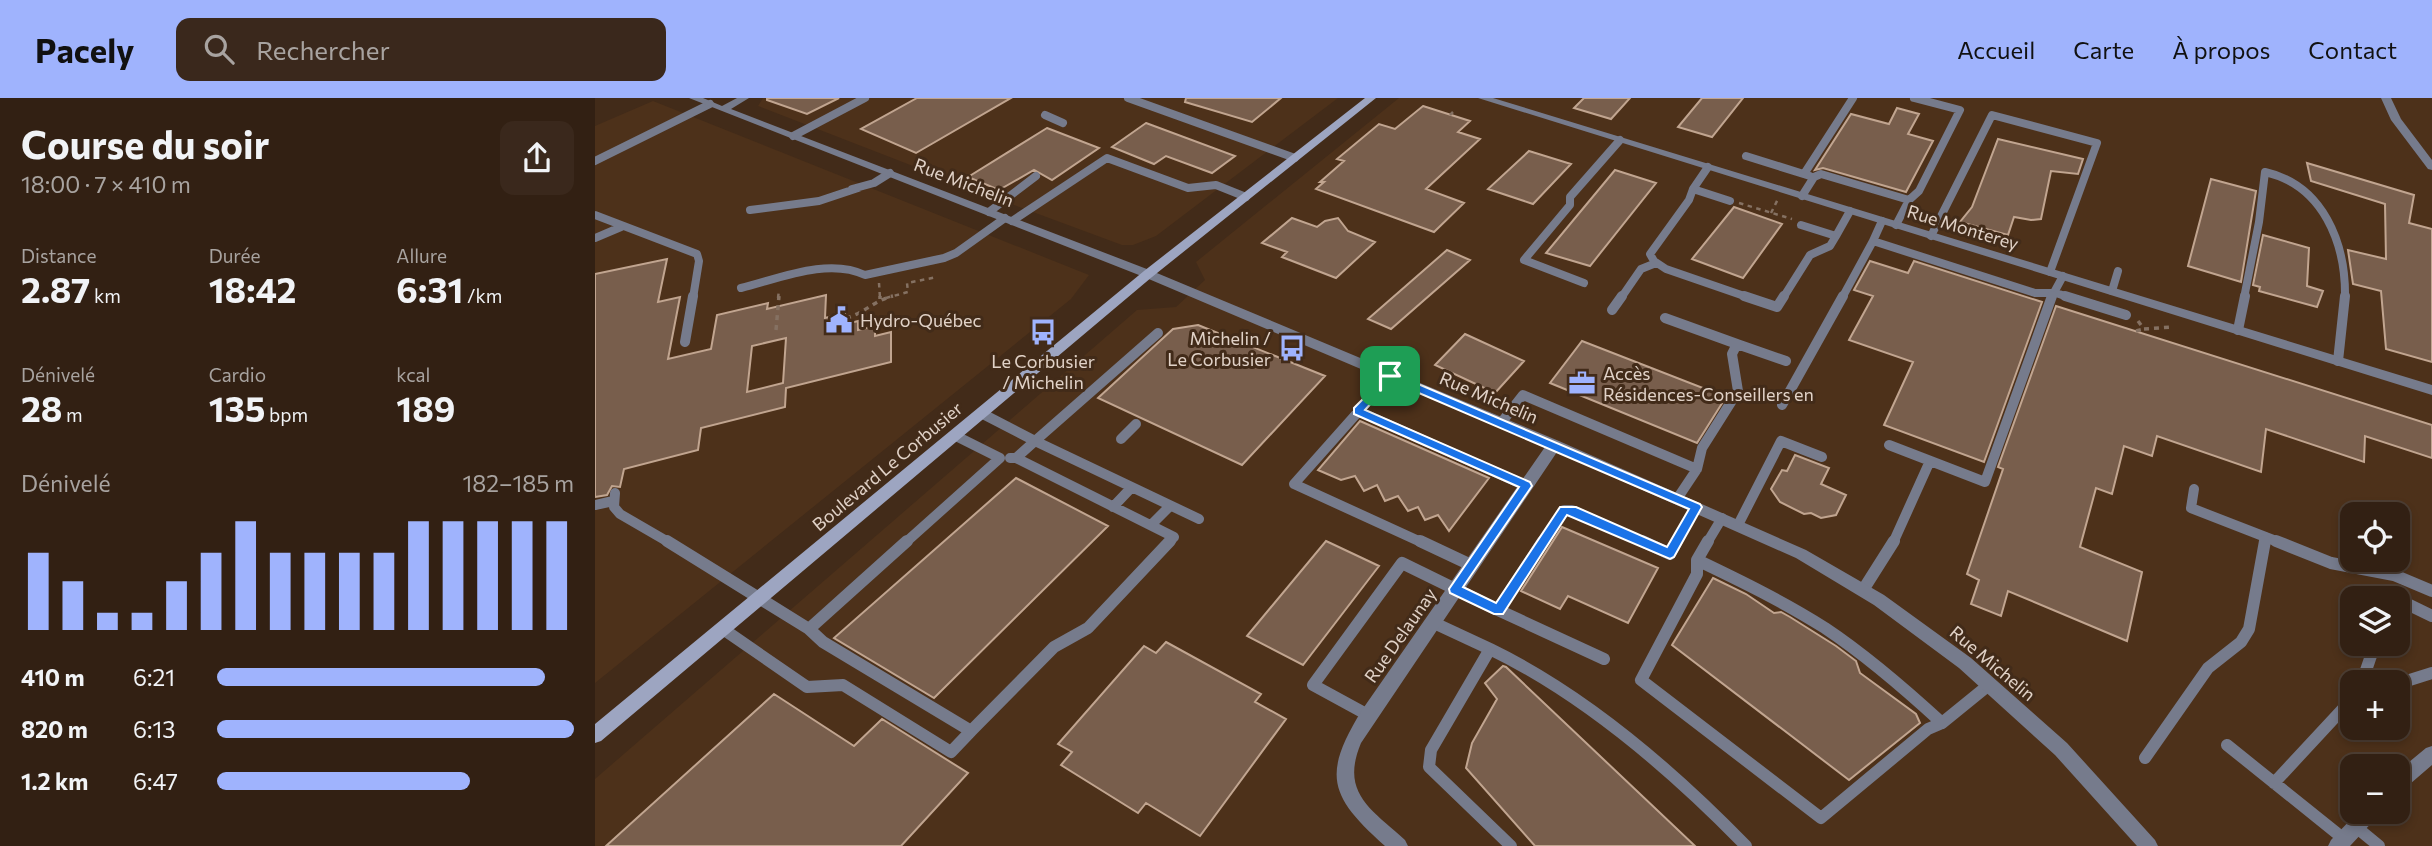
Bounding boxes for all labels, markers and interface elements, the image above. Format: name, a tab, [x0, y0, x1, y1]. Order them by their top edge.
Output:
search box	[176, 18, 666, 81]
text: Pacely	[35, 29, 134, 70]
icon: search	[200, 30, 238, 68]
text: Rechercher	[256, 34, 390, 65]
text: Accueil	[1957, 35, 2035, 64]
text: Carte	[2073, 35, 2134, 64]
text: À propos	[2172, 35, 2270, 64]
text: Contact	[2308, 35, 2397, 64]
text: Course du soir	[21, 120, 269, 167]
button: share	[500, 121, 574, 195]
street label: Rue Michelin	[911, 153, 1017, 211]
text: 18:00 · 7 × 410 m	[21, 170, 191, 198]
street label: Rue Monterey	[1905, 200, 2021, 254]
text: Distance	[21, 244, 97, 267]
text: Durée	[209, 244, 261, 267]
text: Allure	[396, 244, 447, 267]
text: 2.87	[21, 267, 90, 310]
text: 18:42	[209, 267, 297, 310]
text: 6:31	[396, 267, 463, 310]
text: km	[90, 284, 121, 307]
text: /km	[463, 284, 502, 307]
public building icon: Hydro-Québec	[824, 305, 854, 335]
place label: Hydro-Québec	[860, 309, 982, 331]
bus stop icon: Le Corbusier / Michelin	[1028, 317, 1058, 347]
place label: Michelin / Le Corbusier	[1167, 327, 1271, 370]
bus stop icon: Michelin / Le Corbusier	[1277, 333, 1307, 363]
pin	[1360, 346, 1420, 406]
place label: Le Corbusier / Michelin	[991, 350, 1095, 393]
icon: arrive	[1371, 357, 1409, 395]
place label: Accès Résidences-Conseillers en	[1603, 362, 1814, 405]
text: Dénivelé	[21, 363, 95, 386]
text: Cardio	[209, 363, 266, 386]
text: kcal	[396, 363, 430, 386]
street label: Rue Michelin	[1436, 366, 1542, 428]
office icon: Accès Résidences-Conseillers en	[1567, 368, 1597, 398]
text: 28	[21, 386, 62, 429]
text: 135	[209, 386, 265, 429]
text: 189	[396, 386, 455, 429]
street label: Boulevard Le Corbusier	[807, 397, 967, 535]
text: m	[62, 403, 83, 426]
text: bpm	[265, 403, 308, 426]
text: Dénivelé	[21, 469, 111, 497]
text: 182–185 m	[462, 469, 574, 497]
map controls	[2340, 502, 2410, 824]
button: locate	[2340, 502, 2410, 572]
street label: Rue Delaunay	[1359, 583, 1441, 687]
button: layers	[2340, 586, 2410, 656]
street label: Rue Michelin	[1946, 621, 2040, 705]
text: 410 m	[21, 663, 85, 691]
text: 6:21	[133, 663, 175, 691]
button: +	[2340, 670, 2410, 740]
text: 820 m	[21, 715, 88, 743]
text: 6:13	[133, 715, 175, 743]
button: −	[2340, 754, 2410, 824]
text: 1.2 km	[21, 767, 88, 795]
text: 6:47	[133, 767, 178, 795]

